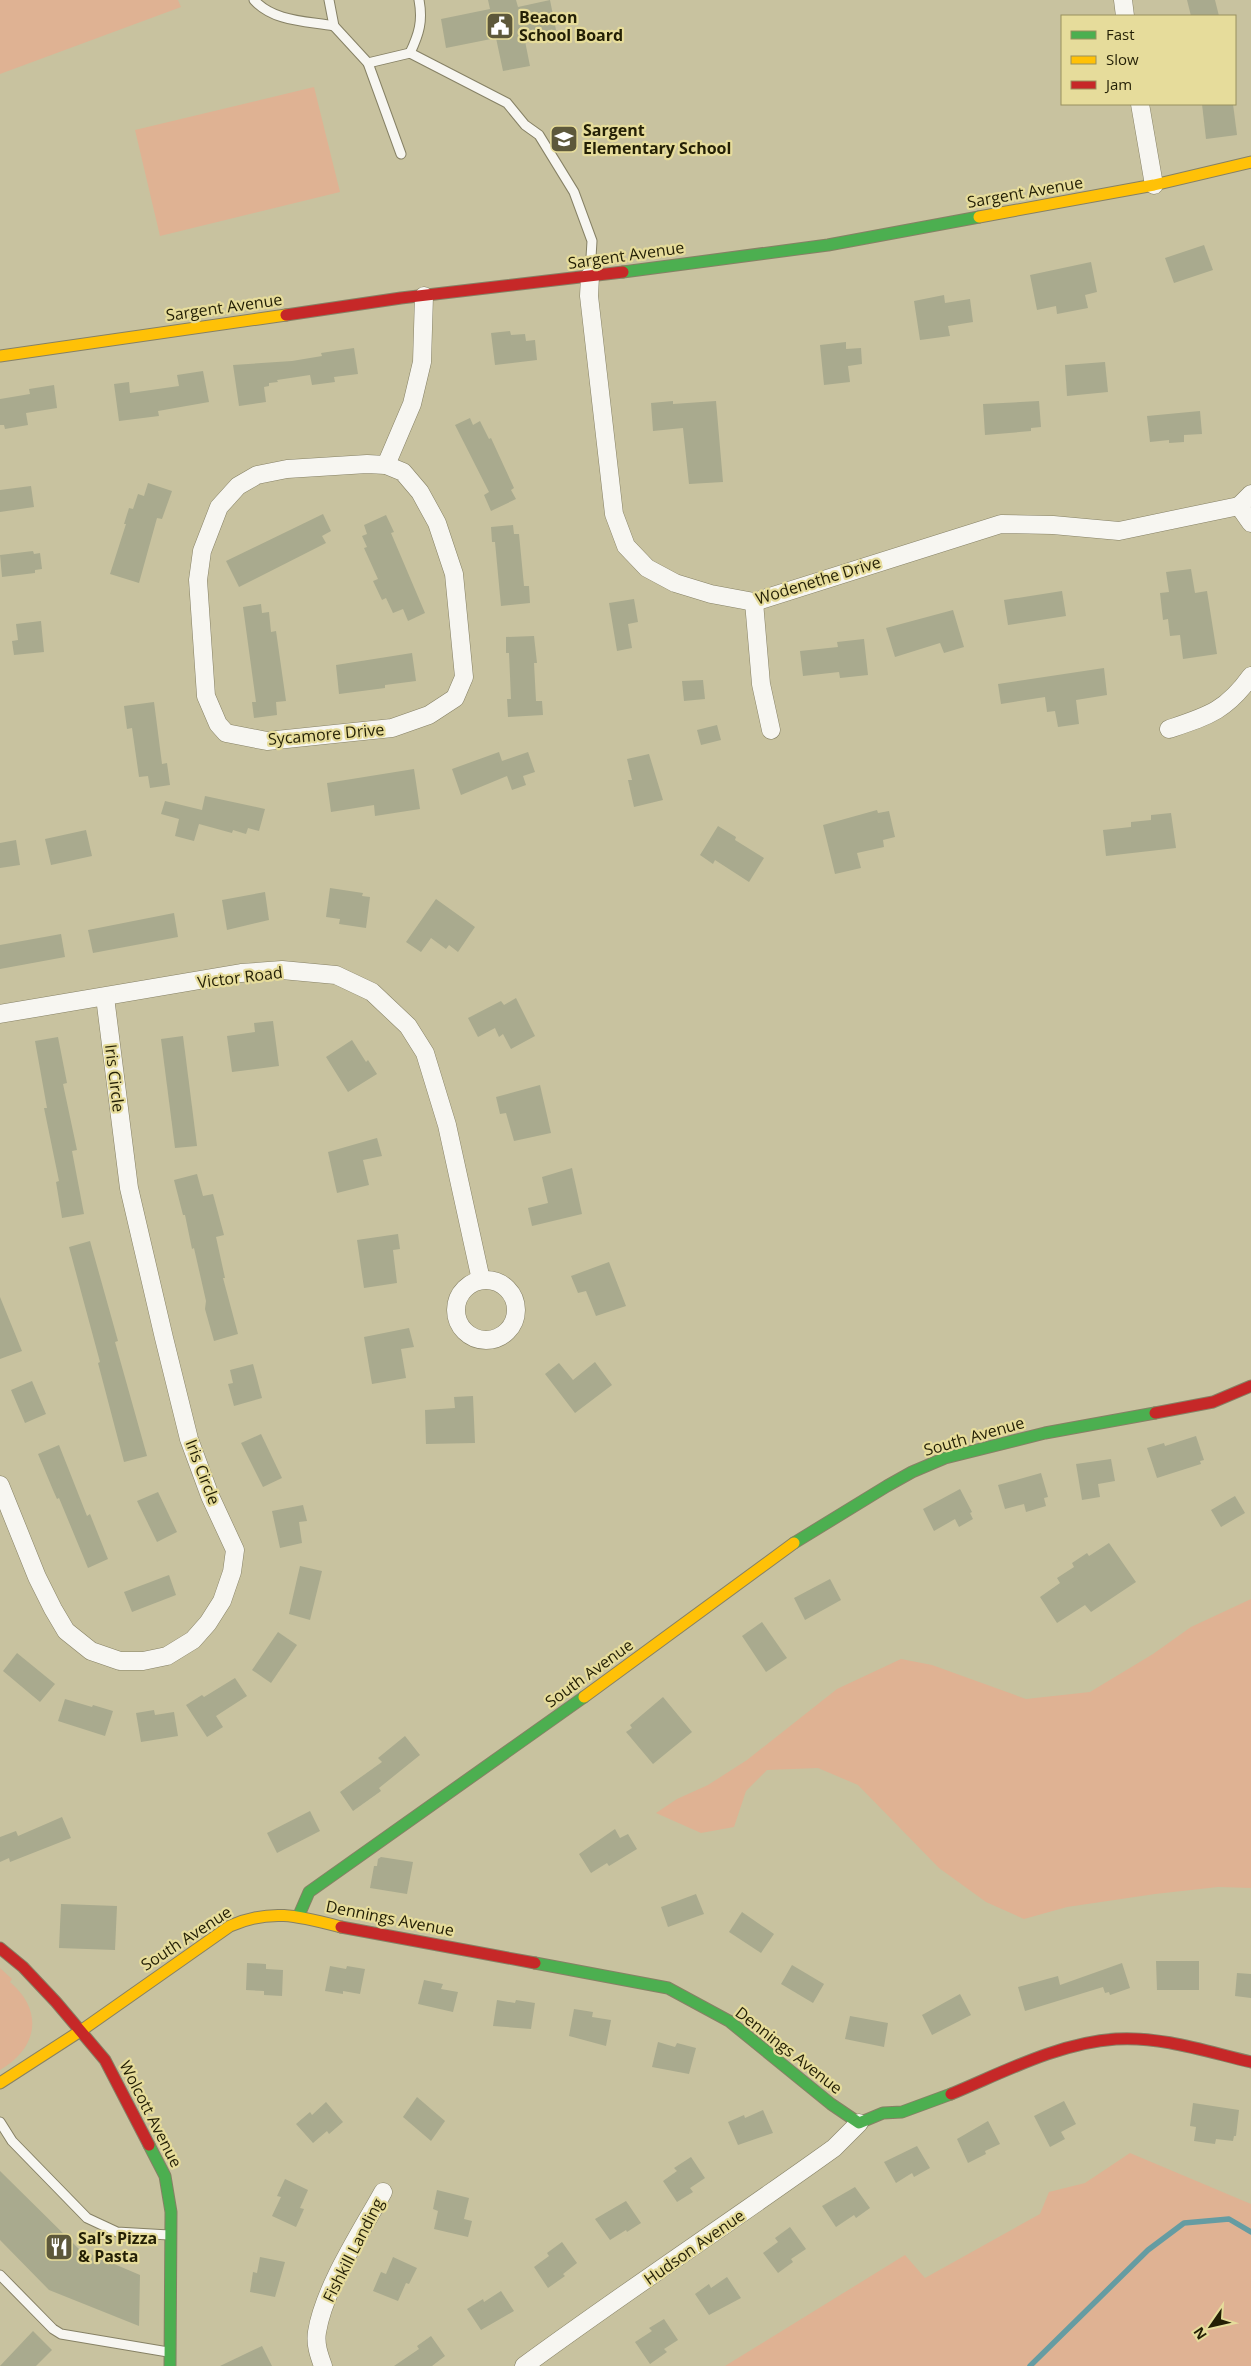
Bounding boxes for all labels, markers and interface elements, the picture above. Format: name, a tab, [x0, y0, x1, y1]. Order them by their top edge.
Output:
place label: Beacon School Board	[519, 6, 623, 46]
public building icon: Beacon School Board	[485, 11, 515, 41]
legend	[1061, 15, 1236, 105]
text: Fast	[1106, 24, 1135, 44]
text: Slow	[1106, 49, 1139, 69]
text: Jam	[1104, 74, 1132, 94]
place label: Sargent Elementary School	[583, 119, 731, 159]
school or university icon: Sargent Elementary School	[549, 124, 579, 154]
street label: Sargent Avenue	[965, 171, 1085, 213]
street label: Sargent Avenue	[566, 236, 686, 274]
street label: Sargent Avenue	[164, 288, 284, 326]
street label: Wodenethe Drive	[753, 551, 883, 609]
street label: Sycamore Drive	[267, 718, 385, 750]
street label: Victor Road	[196, 961, 284, 993]
street label: Iris Circle	[100, 1043, 130, 1113]
street label: South Avenue	[921, 1411, 1027, 1461]
street label: Iris Circle	[181, 1436, 225, 1508]
street label: South Avenue	[541, 1634, 637, 1712]
street label: Dennings Avenue	[324, 1895, 456, 1941]
street label: South Avenue	[137, 1901, 235, 1975]
street label: Dennings Avenue	[731, 2001, 847, 2099]
street label: Wolcott Avenue	[115, 2057, 187, 2171]
street label: Fishkill Landing	[317, 2194, 389, 2306]
street label: Hudson Avenue	[639, 2204, 749, 2290]
place label: Sal’s Pizza & Pasta	[78, 2227, 157, 2267]
restaurant icon: Sal’s Pizza & Pasta	[44, 2232, 74, 2262]
north arrow	[1186, 2301, 1236, 2351]
text: N	[1189, 2324, 1211, 2344]

